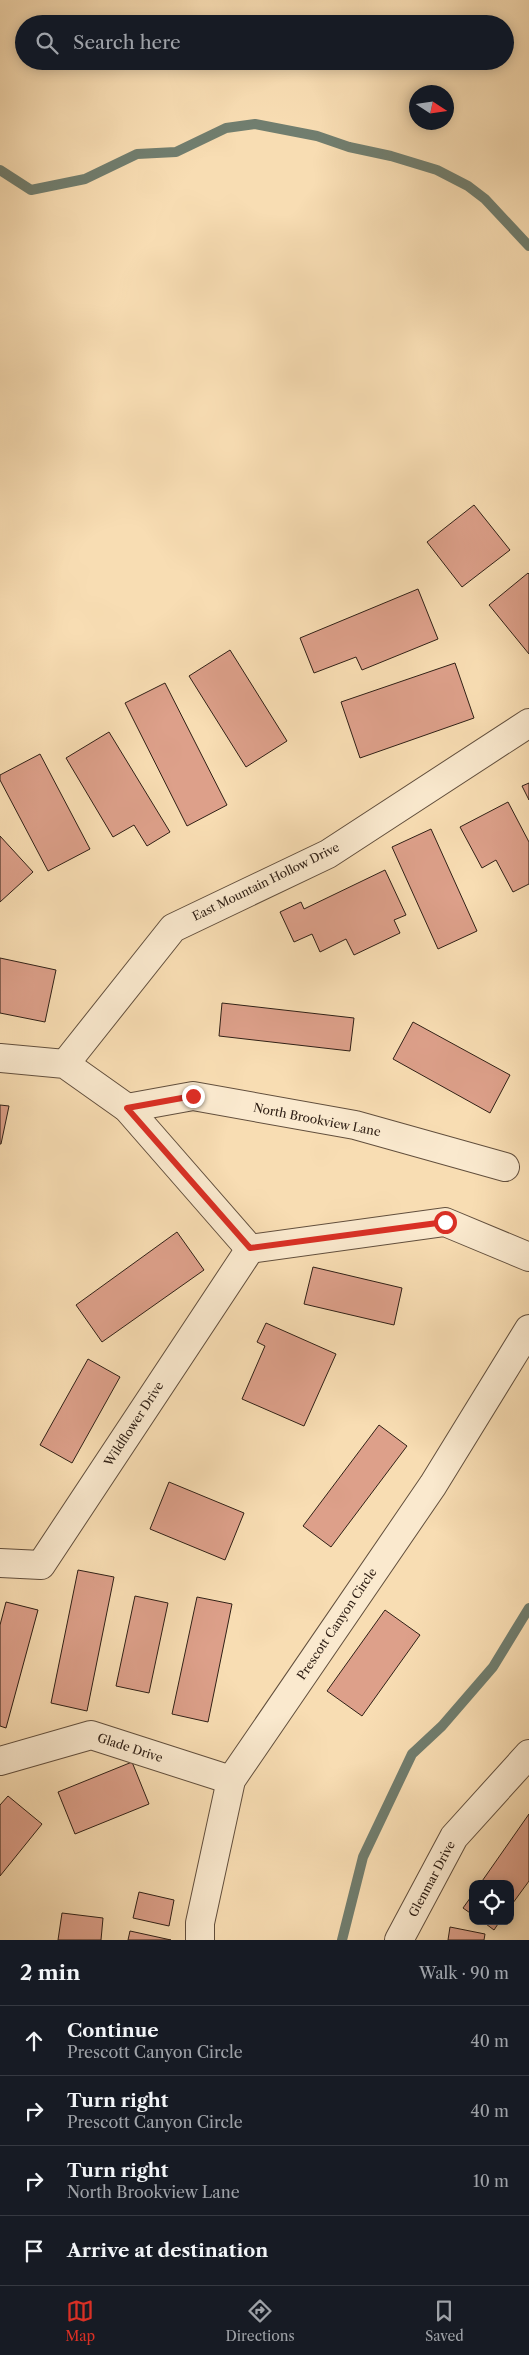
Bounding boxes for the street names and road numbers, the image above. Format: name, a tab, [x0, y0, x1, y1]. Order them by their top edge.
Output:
street label: East Mountain Hollow Drive	[190, 839, 342, 924]
street label: North Brookview Lane	[252, 1100, 382, 1139]
street label: Wildflower Drive	[100, 1378, 167, 1470]
street label: Prescott Canyon Circle	[294, 1565, 380, 1683]
street label: Glade Drive	[96, 1730, 165, 1765]
street label: Glenmar Drive	[405, 1838, 458, 1919]

